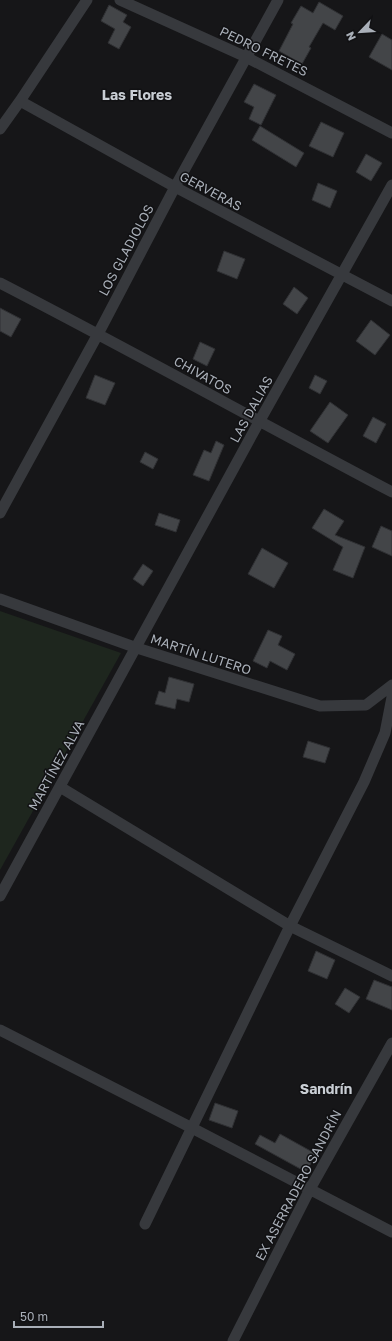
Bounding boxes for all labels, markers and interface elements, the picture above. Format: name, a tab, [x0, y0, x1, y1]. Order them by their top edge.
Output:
north arrow	[340, 12, 380, 52]
street label: PEDRO FRETES	[217, 23, 311, 79]
text: N	[343, 30, 358, 43]
district label: Las Flores	[102, 86, 172, 103]
street label: GERVERAS	[177, 168, 245, 214]
street label: LOS GLADIOLOS	[95, 201, 157, 299]
street label: CHIVATOS	[171, 353, 235, 397]
street label: LAS DALIAS	[226, 373, 276, 445]
street label: MARTÍN LUTERO	[149, 630, 253, 678]
street label: MARTÍNEZ ALVA	[25, 717, 88, 813]
district label: Sandrín	[300, 1080, 352, 1097]
street label: EX ASERRADERO SANDRÍN	[251, 1107, 345, 1263]
scale bar	[14, 1303, 103, 1329]
text: 50 m	[20, 1309, 48, 1324]

